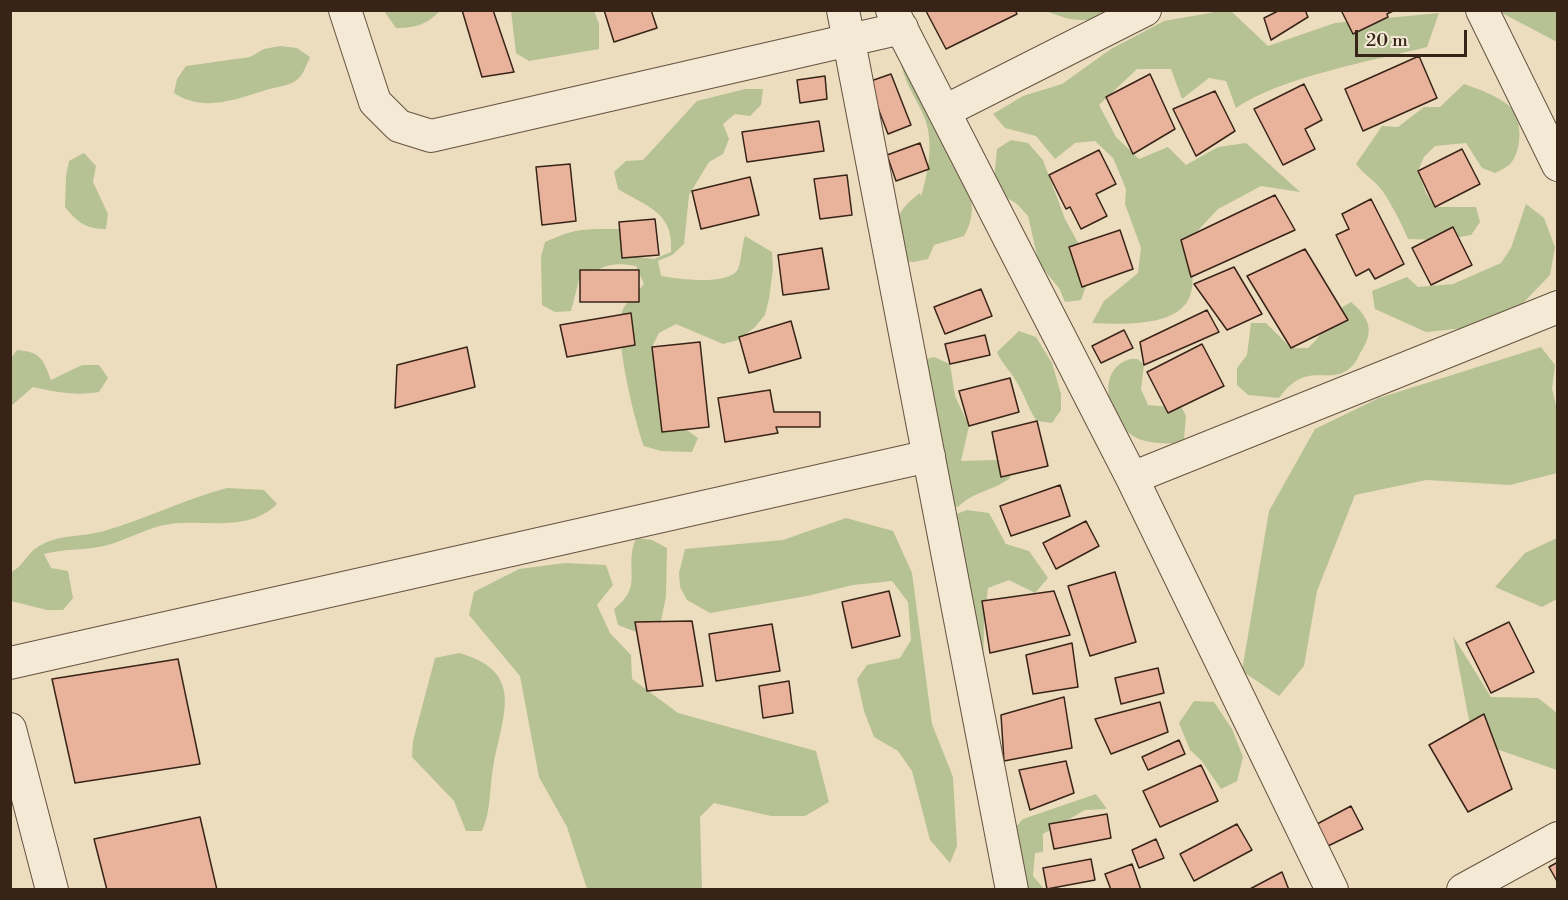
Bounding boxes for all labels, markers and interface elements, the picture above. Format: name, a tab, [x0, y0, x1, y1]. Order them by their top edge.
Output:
scale bar	[1358, 18, 1470, 56]
text: 20 m	[1366, 29, 1408, 52]

